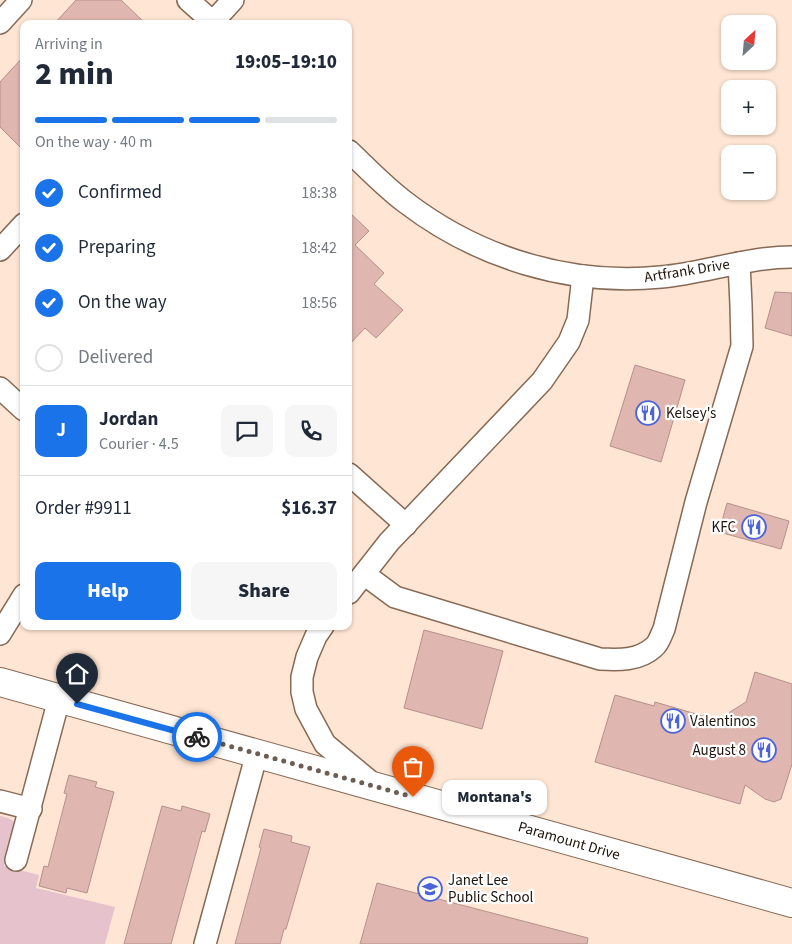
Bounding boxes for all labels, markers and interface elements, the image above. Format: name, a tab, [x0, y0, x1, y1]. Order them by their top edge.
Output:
north arrow	[721, 15, 776, 70]
map controls	[721, 15, 776, 200]
text: Arriving in	[35, 33, 103, 55]
text: 19:05–19:10	[235, 49, 337, 76]
text: 2 min	[35, 51, 114, 97]
button: +	[721, 80, 776, 135]
text: On the way · 40 m	[35, 131, 152, 153]
button: −	[721, 145, 776, 200]
icon: check	[35, 179, 63, 207]
text: Confirmed	[78, 179, 162, 206]
text: 18:38	[301, 182, 337, 204]
icon: check	[35, 234, 63, 262]
text: Preparing	[78, 234, 156, 261]
text: 18:42	[301, 237, 337, 259]
street label: Artfrank Drive	[643, 254, 731, 288]
icon: check	[35, 289, 63, 317]
text: On the way	[78, 289, 167, 316]
text: 18:56	[301, 292, 337, 314]
text: Delivered	[78, 344, 153, 371]
restaurant icon: Kelsey's	[635, 400, 661, 426]
place label: Kelsey's	[666, 403, 716, 424]
button: chat	[221, 405, 273, 457]
button: phone	[285, 405, 337, 457]
text: Jordan	[99, 406, 158, 433]
text: J	[56, 417, 66, 444]
text: Courier · 4.5	[99, 433, 179, 455]
text: Order #9911	[35, 495, 132, 522]
text: $16.37	[281, 495, 337, 522]
restaurant icon: KFC	[741, 514, 767, 540]
place label: KFC	[711, 517, 736, 538]
button: Help	[35, 562, 181, 620]
button: Share	[191, 562, 337, 620]
pin	[56, 653, 98, 704]
icon: home	[63, 660, 91, 688]
restaurant icon: Valentinos	[660, 708, 686, 734]
place label: Valentinos	[690, 711, 756, 732]
courier	[172, 712, 222, 762]
icon: bike	[183, 723, 211, 751]
restaurant icon: August 8	[751, 737, 777, 763]
place label: August 8	[693, 740, 746, 761]
pin	[392, 746, 434, 797]
icon: bag	[399, 753, 427, 781]
callout: Montana's	[443, 780, 548, 814]
text: Montana's	[457, 786, 532, 808]
street label: Paramount Drive	[515, 816, 623, 866]
place label: Janet Lee Public School	[448, 870, 534, 908]
school or university icon: Janet Lee Public School	[417, 876, 443, 902]

